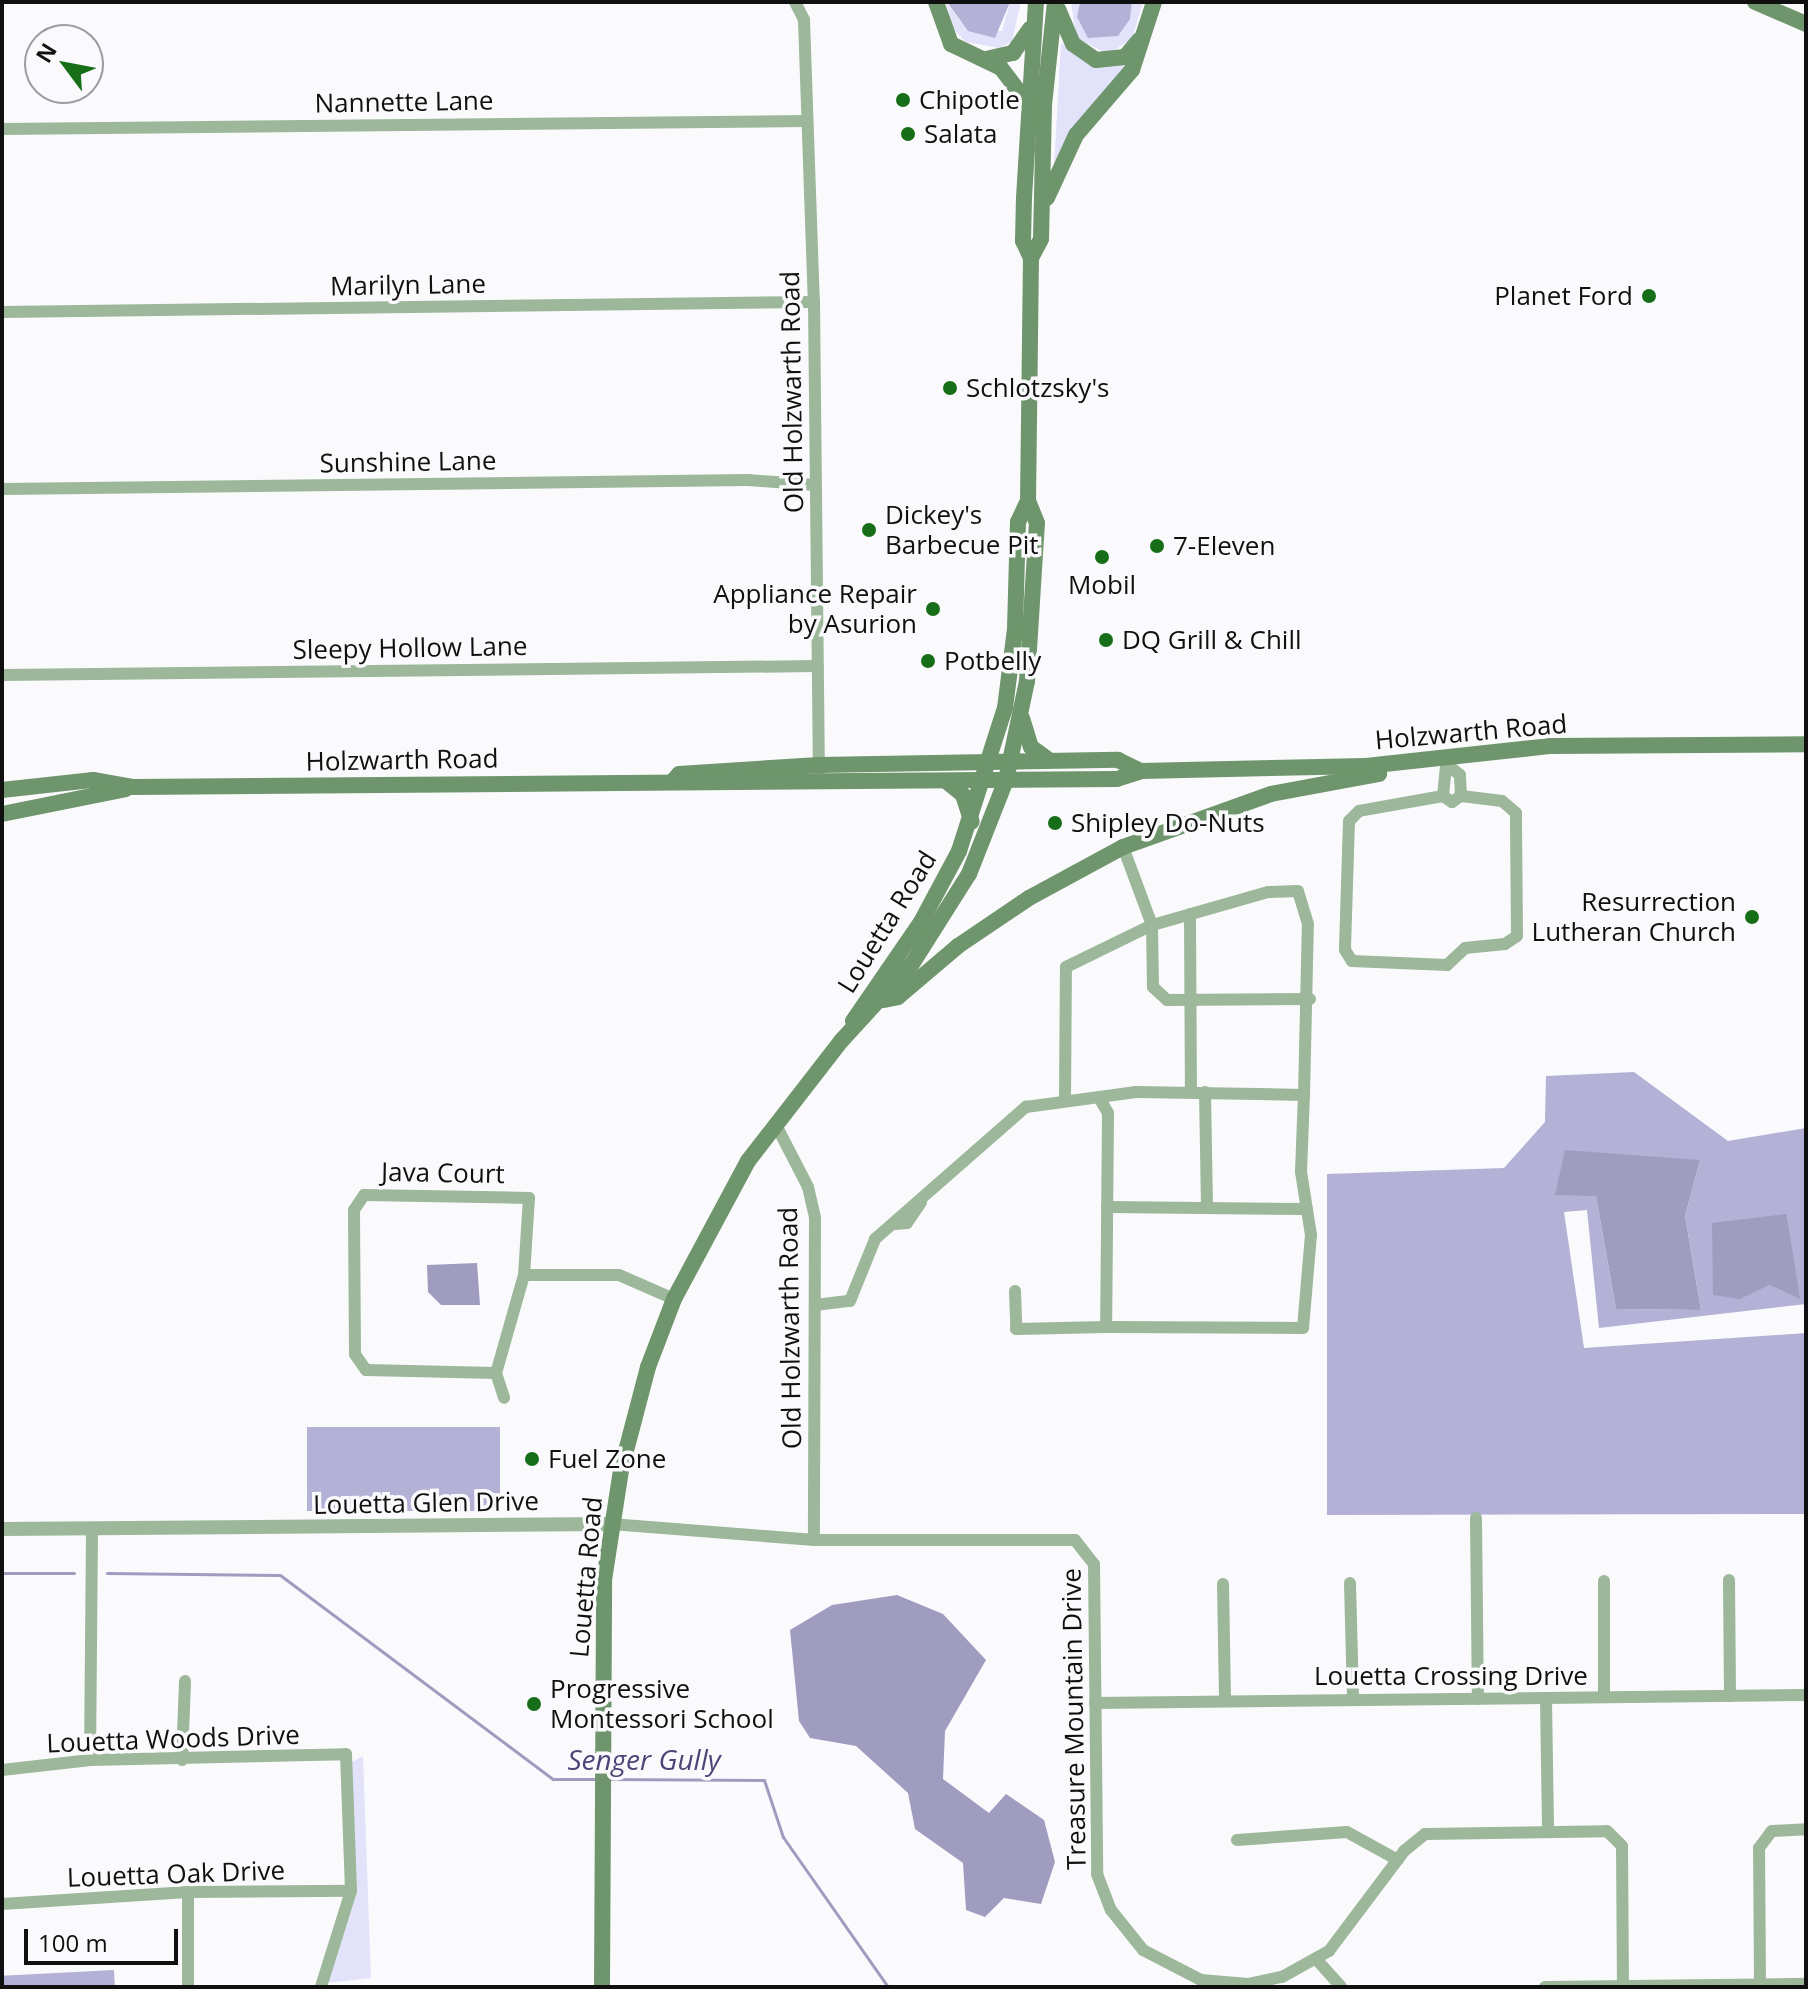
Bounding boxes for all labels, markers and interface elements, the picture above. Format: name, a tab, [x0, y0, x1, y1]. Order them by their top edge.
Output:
north arrow	[24, 24, 104, 104]
text: N	[28, 37, 63, 68]
place label: Chipotle	[919, 84, 1020, 116]
street label: Nannette Lane	[314, 85, 494, 119]
marker: Chipotle	[894, 91, 912, 109]
place label: Salata	[924, 118, 997, 150]
marker: Salata	[899, 125, 917, 143]
street label: Marilyn Lane	[330, 268, 486, 302]
street label: Old Holzwarth Road	[774, 271, 810, 513]
place label: Planet Ford	[1494, 280, 1633, 312]
marker: Planet Ford	[1640, 287, 1658, 305]
place label: Schlotzsky's	[966, 372, 1109, 404]
marker: Schlotzsky's	[941, 379, 959, 397]
street label: Sunshine Lane	[319, 445, 497, 479]
place label: Dickey's Barbecue Pit	[885, 499, 1039, 560]
marker: Dickey's Barbecue Pit	[860, 521, 878, 539]
place label: 7-Eleven	[1173, 530, 1275, 562]
marker: 7-Eleven	[1148, 537, 1166, 555]
marker: Mobil	[1093, 548, 1111, 566]
place label: Mobil	[1068, 569, 1136, 601]
place label: Appliance Repair by Asurion	[713, 578, 917, 640]
marker: Appliance Repair by Asurion	[924, 600, 942, 618]
place label: DQ Grill & Chill	[1122, 624, 1302, 656]
street label: Sleepy Hollow Lane	[292, 630, 528, 666]
marker: DQ Grill & Chill	[1097, 631, 1115, 649]
place label: Potbelly	[944, 645, 1041, 677]
marker: Potbelly	[919, 652, 937, 670]
street label: Holzwarth Road	[1374, 708, 1568, 756]
street label: Holzwarth Road	[305, 743, 499, 777]
place label: Shipley Do-Nuts	[1071, 807, 1265, 839]
marker: Shipley Do-Nuts	[1046, 814, 1064, 832]
street label: Louetta Road	[831, 845, 943, 999]
place label: Resurrection Lutheran Church	[1532, 886, 1736, 948]
marker: Resurrection Lutheran Church	[1743, 908, 1761, 926]
street label: Java Court	[381, 1156, 505, 1190]
street label: Old Holzwarth Road	[772, 1207, 808, 1449]
place label: Fuel Zone	[548, 1443, 666, 1475]
marker: Fuel Zone	[523, 1450, 541, 1468]
street label: Louetta Glen Drive	[313, 1485, 539, 1521]
street label: Louetta Road	[563, 1495, 609, 1659]
street label: Treasure Mountain Drive	[1056, 1568, 1092, 1870]
street label: Louetta Crossing Drive	[1314, 1660, 1588, 1692]
place label: Progressive Montessori School	[550, 1673, 774, 1734]
marker: Progressive Montessori School	[525, 1695, 543, 1713]
street label: Louetta Woods Drive	[46, 1719, 300, 1759]
water label: Senger Gully	[567, 1742, 721, 1776]
street label: Louetta Oak Drive	[66, 1855, 286, 1893]
scale bar	[28, 1913, 182, 1963]
text: 100 m	[38, 1926, 108, 1959]

